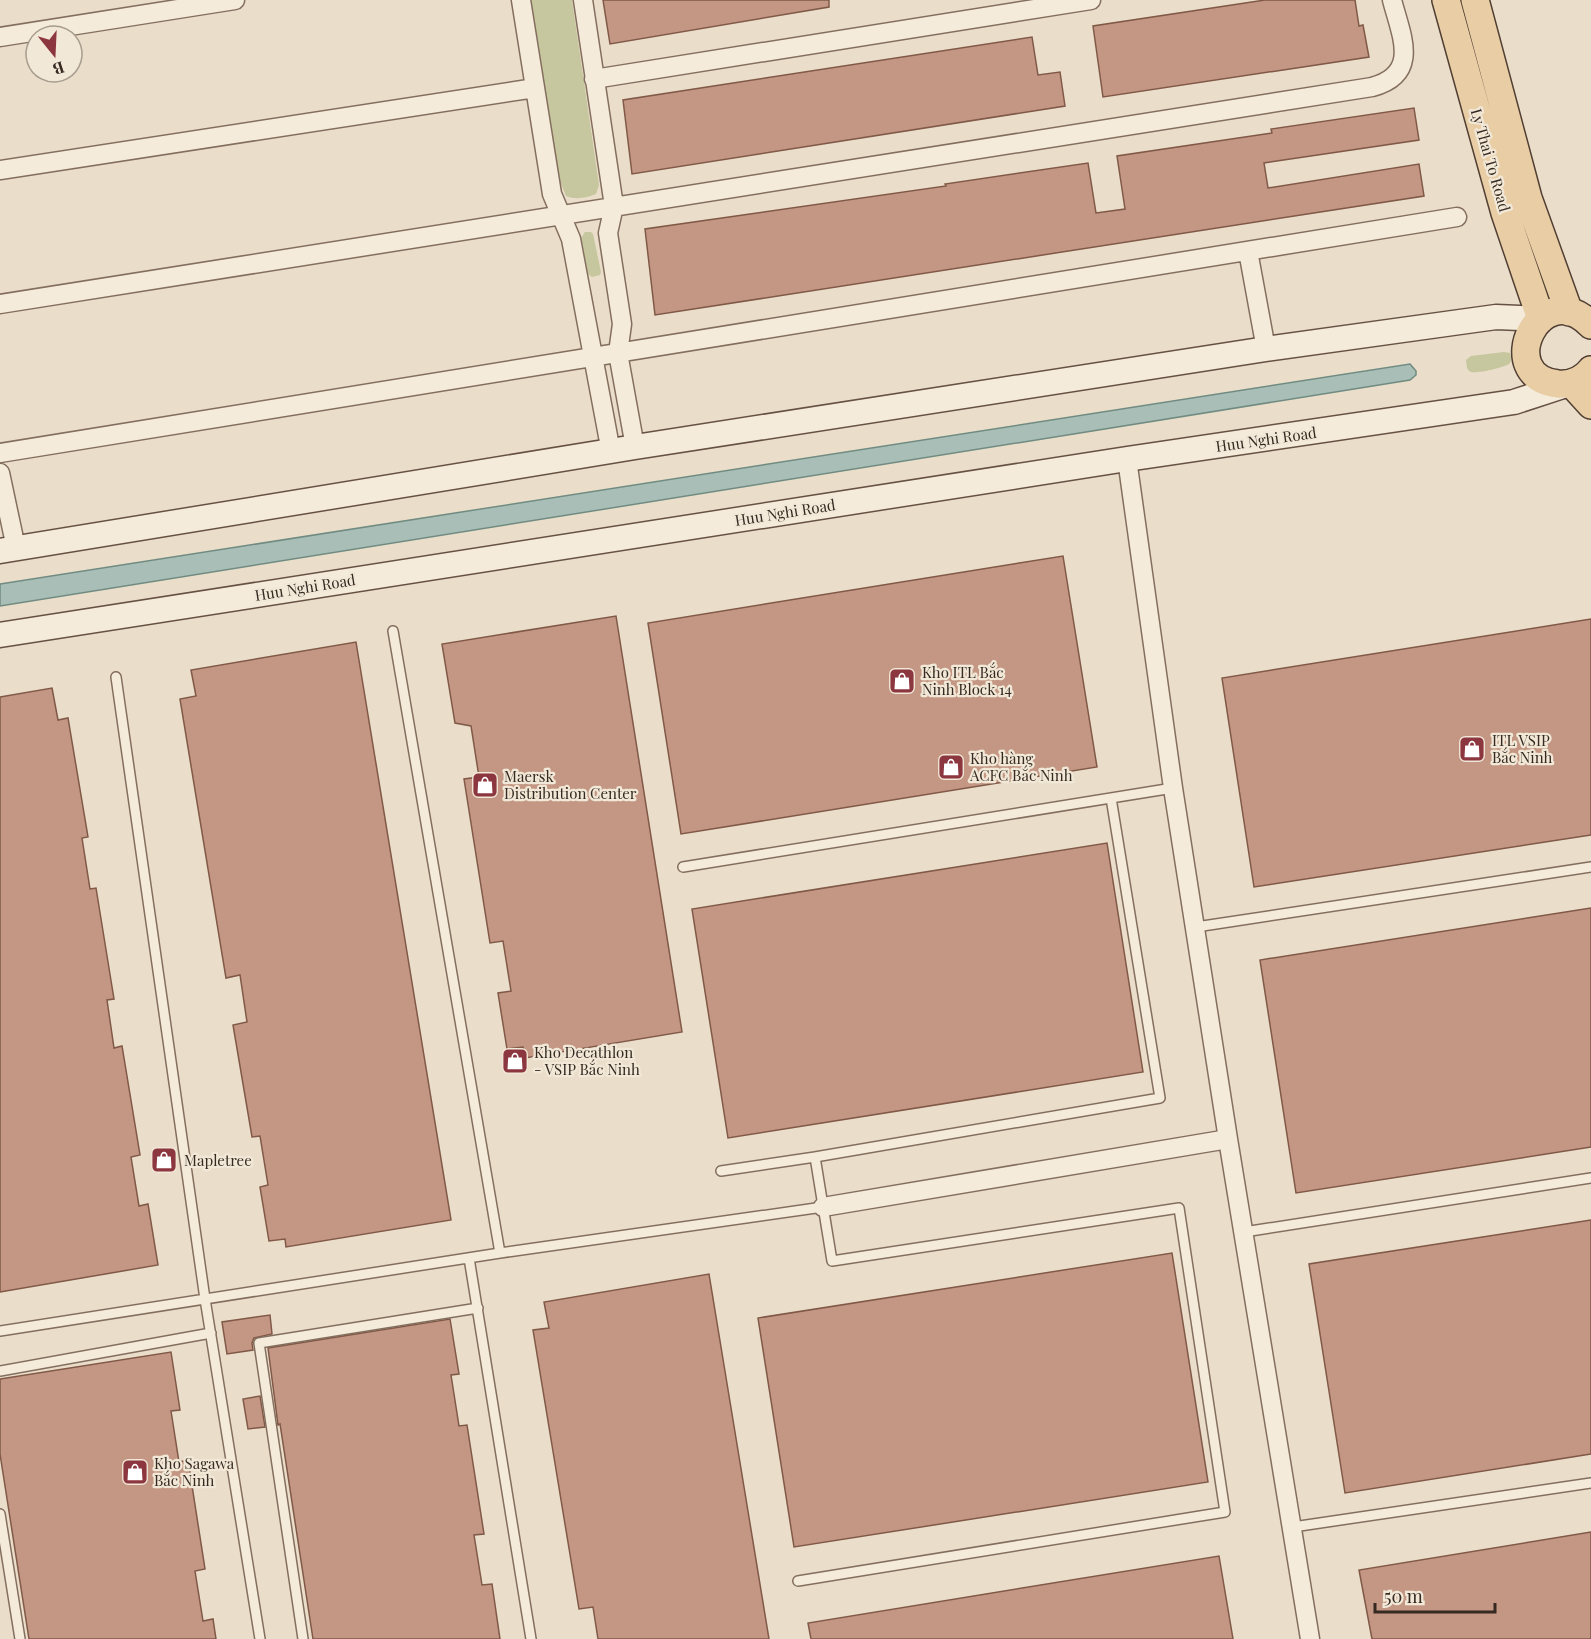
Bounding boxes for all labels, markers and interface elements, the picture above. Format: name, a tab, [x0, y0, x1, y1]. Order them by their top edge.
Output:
north arrow	[24, 24, 84, 84]
text: B	[50, 57, 67, 80]
street label: Ly Thai To Road	[1467, 106, 1515, 214]
street label: Huu Nghi Road	[1214, 422, 1318, 456]
street label: Huu Nghi Road	[733, 494, 837, 530]
street label: Huu Nghi Road	[253, 569, 357, 605]
place label: Kho ITL Bắc Ninh Block 14	[922, 662, 1012, 699]
shop icon: Kho ITL Bắc Ninh Block 14	[887, 666, 917, 696]
place label: ITL VSIP Bắc Ninh	[1492, 730, 1553, 767]
shop icon: ITL VSIP Bắc Ninh	[1457, 734, 1487, 764]
place label: Kho hàng ACFC Bắc Ninh	[969, 748, 1073, 785]
shop icon: Kho hàng ACFC Bắc Ninh	[936, 752, 966, 782]
place label: Maersk Distribution Center	[504, 766, 637, 803]
shop icon: Maersk Distribution Center	[470, 770, 500, 800]
place label: Kho Decathlon - VSIP Bắc Ninh	[534, 1042, 640, 1079]
shop icon: Kho Decathlon - VSIP Bắc Ninh	[500, 1046, 530, 1076]
shop icon: Mapletree	[149, 1145, 179, 1175]
place label: Mapletree	[184, 1150, 252, 1170]
place label: Kho Sagawa Bắc Ninh	[154, 1453, 235, 1490]
shop icon: Kho Sagawa Bắc Ninh	[120, 1457, 150, 1487]
scale bar	[1375, 1576, 1495, 1614]
text: 50 m	[1384, 1584, 1423, 1608]

